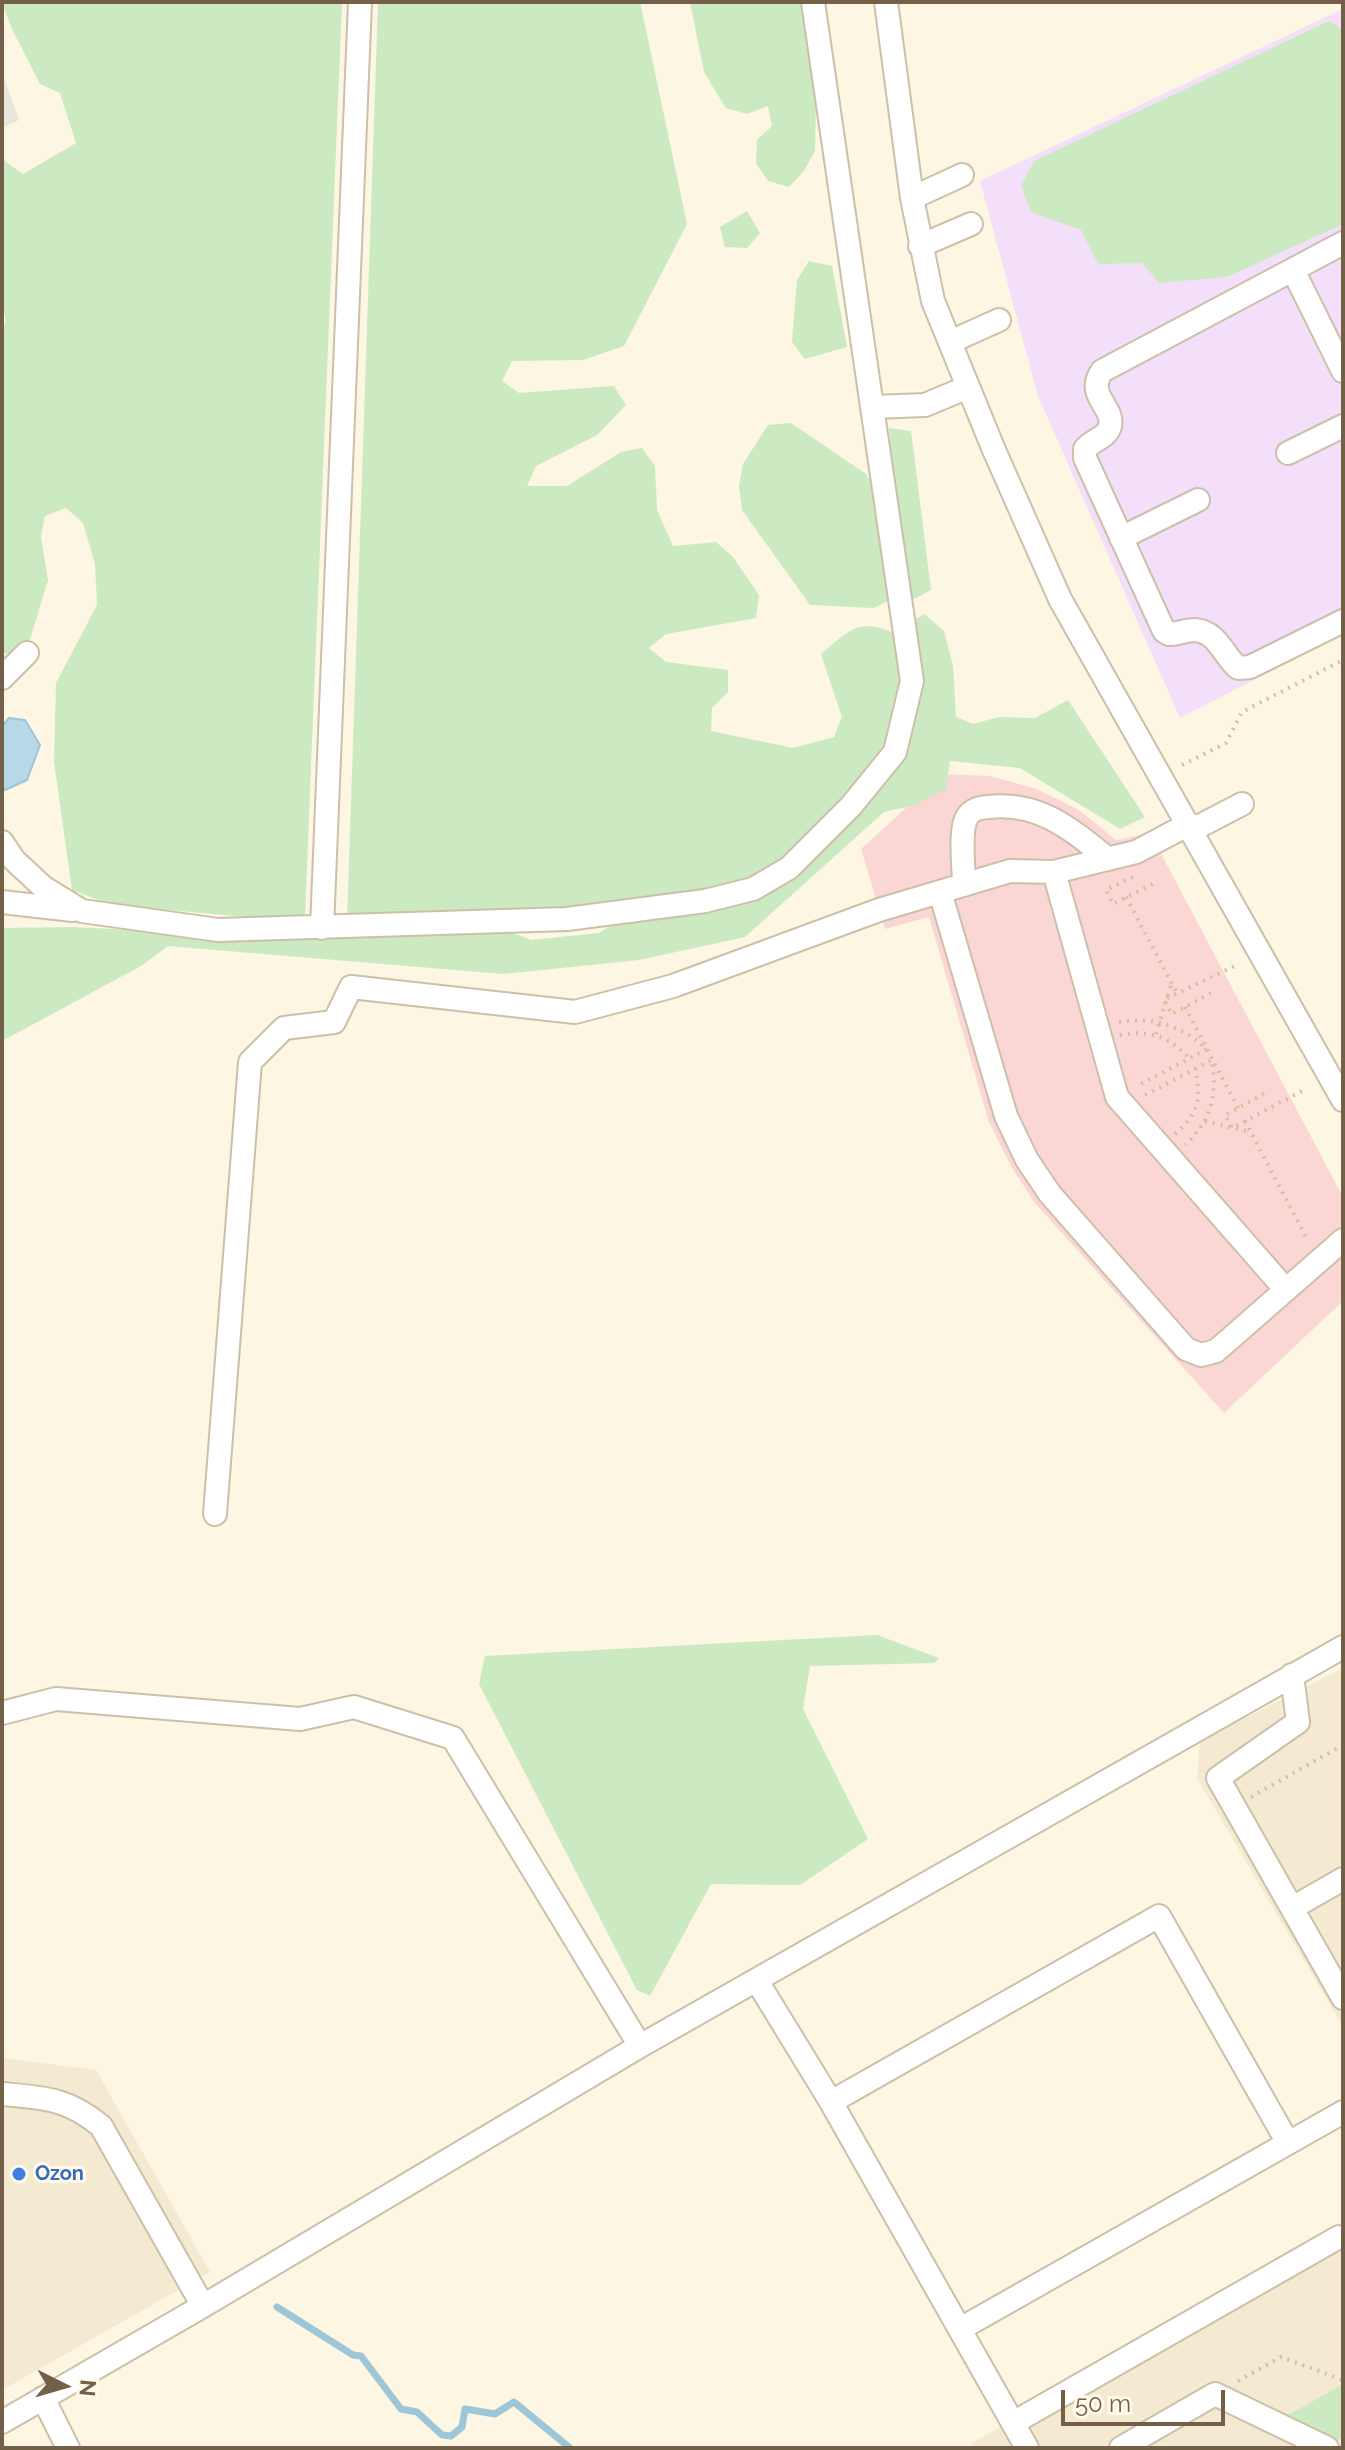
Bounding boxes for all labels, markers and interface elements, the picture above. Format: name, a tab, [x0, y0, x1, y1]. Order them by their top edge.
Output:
place label: Ozon	[35, 2162, 84, 2186]
marker: Ozon	[10, 2165, 28, 2183]
north arrow	[24, 2346, 104, 2426]
scale bar	[1065, 2374, 1229, 2424]
text: N	[74, 2379, 102, 2398]
text: 50 m	[1075, 2389, 1131, 2418]

